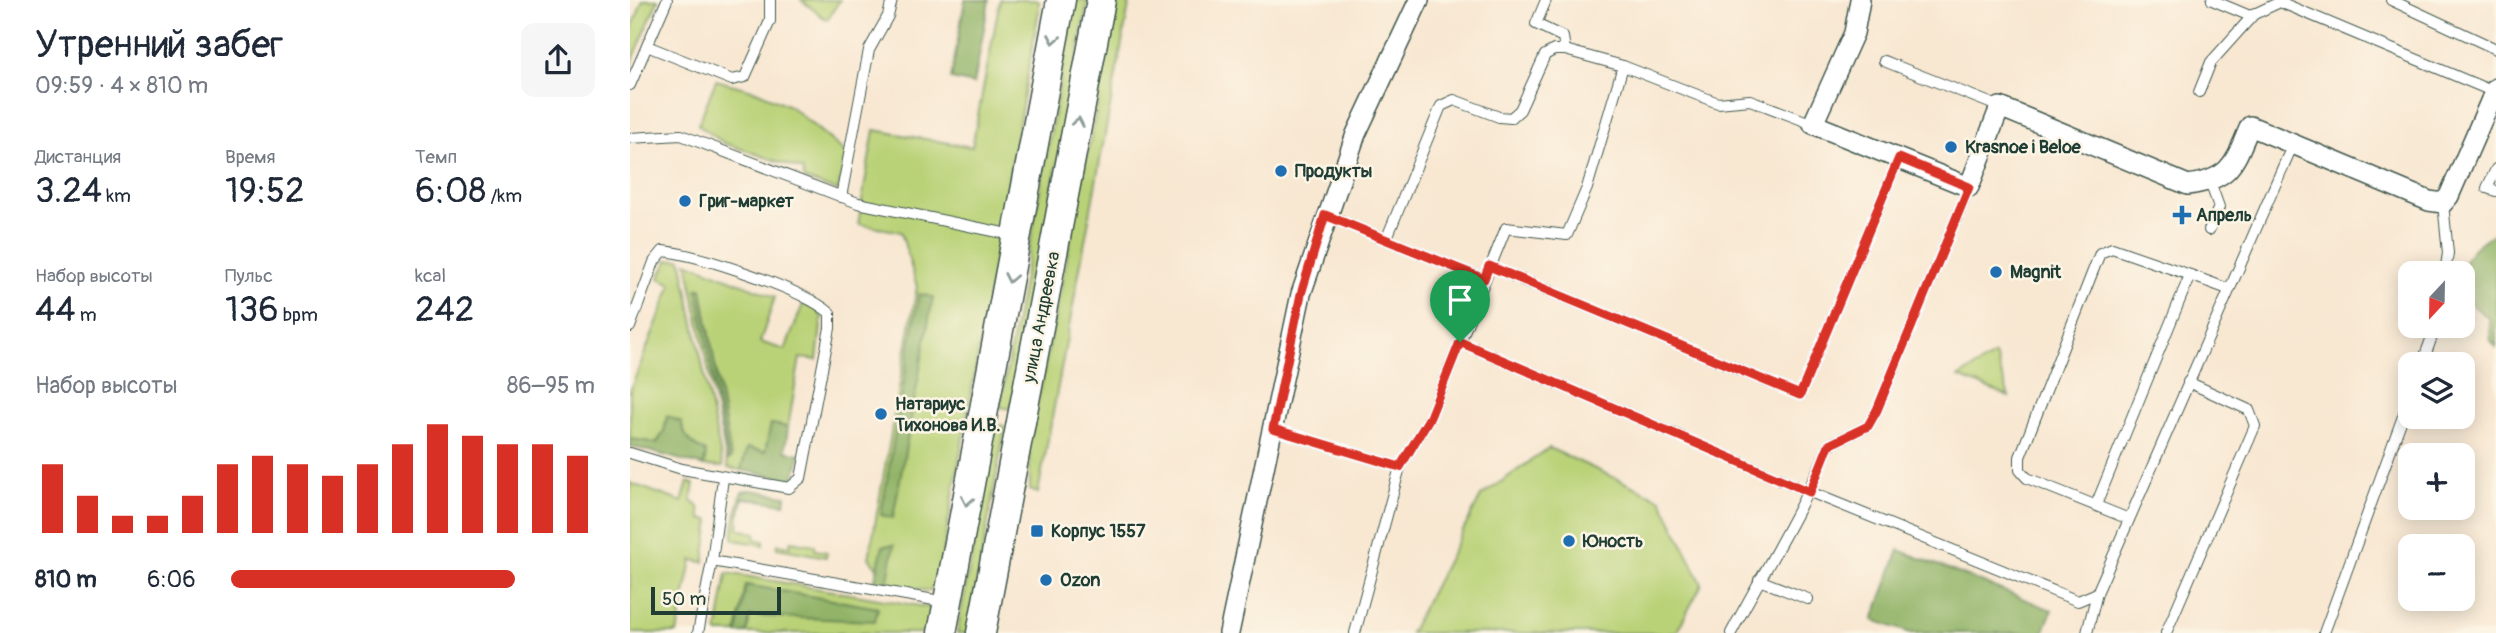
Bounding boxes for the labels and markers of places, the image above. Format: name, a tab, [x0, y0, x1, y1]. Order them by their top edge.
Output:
place label: Krasnoe i Beloe	[1965, 136, 2082, 159]
marker: Krasnoe i Beloe	[1943, 139, 1959, 155]
place label: Продукты	[1295, 160, 1372, 183]
marker: Продукты	[1273, 163, 1289, 179]
place label: Григ-маркет	[699, 190, 795, 213]
marker: Григ-маркет	[677, 193, 693, 209]
place label: Апрель	[2196, 204, 2252, 227]
marker: Апрель	[2174, 207, 2190, 223]
place label: Magnit	[2010, 261, 2062, 284]
marker: Magnit	[1988, 264, 2004, 280]
pin	[1430, 270, 1490, 342]
place label: Натариус Тихонова И.В.	[894, 393, 1000, 437]
marker: Натариус Тихонова И.В.	[873, 406, 889, 422]
place label: Корпус 1557	[1051, 520, 1146, 543]
marker: Корпус 1557	[1029, 523, 1045, 539]
place label: Юность	[1582, 530, 1643, 553]
marker: Юность	[1561, 533, 1577, 549]
place label: Ozon	[1060, 569, 1100, 592]
marker: Ozon	[1038, 572, 1054, 588]

